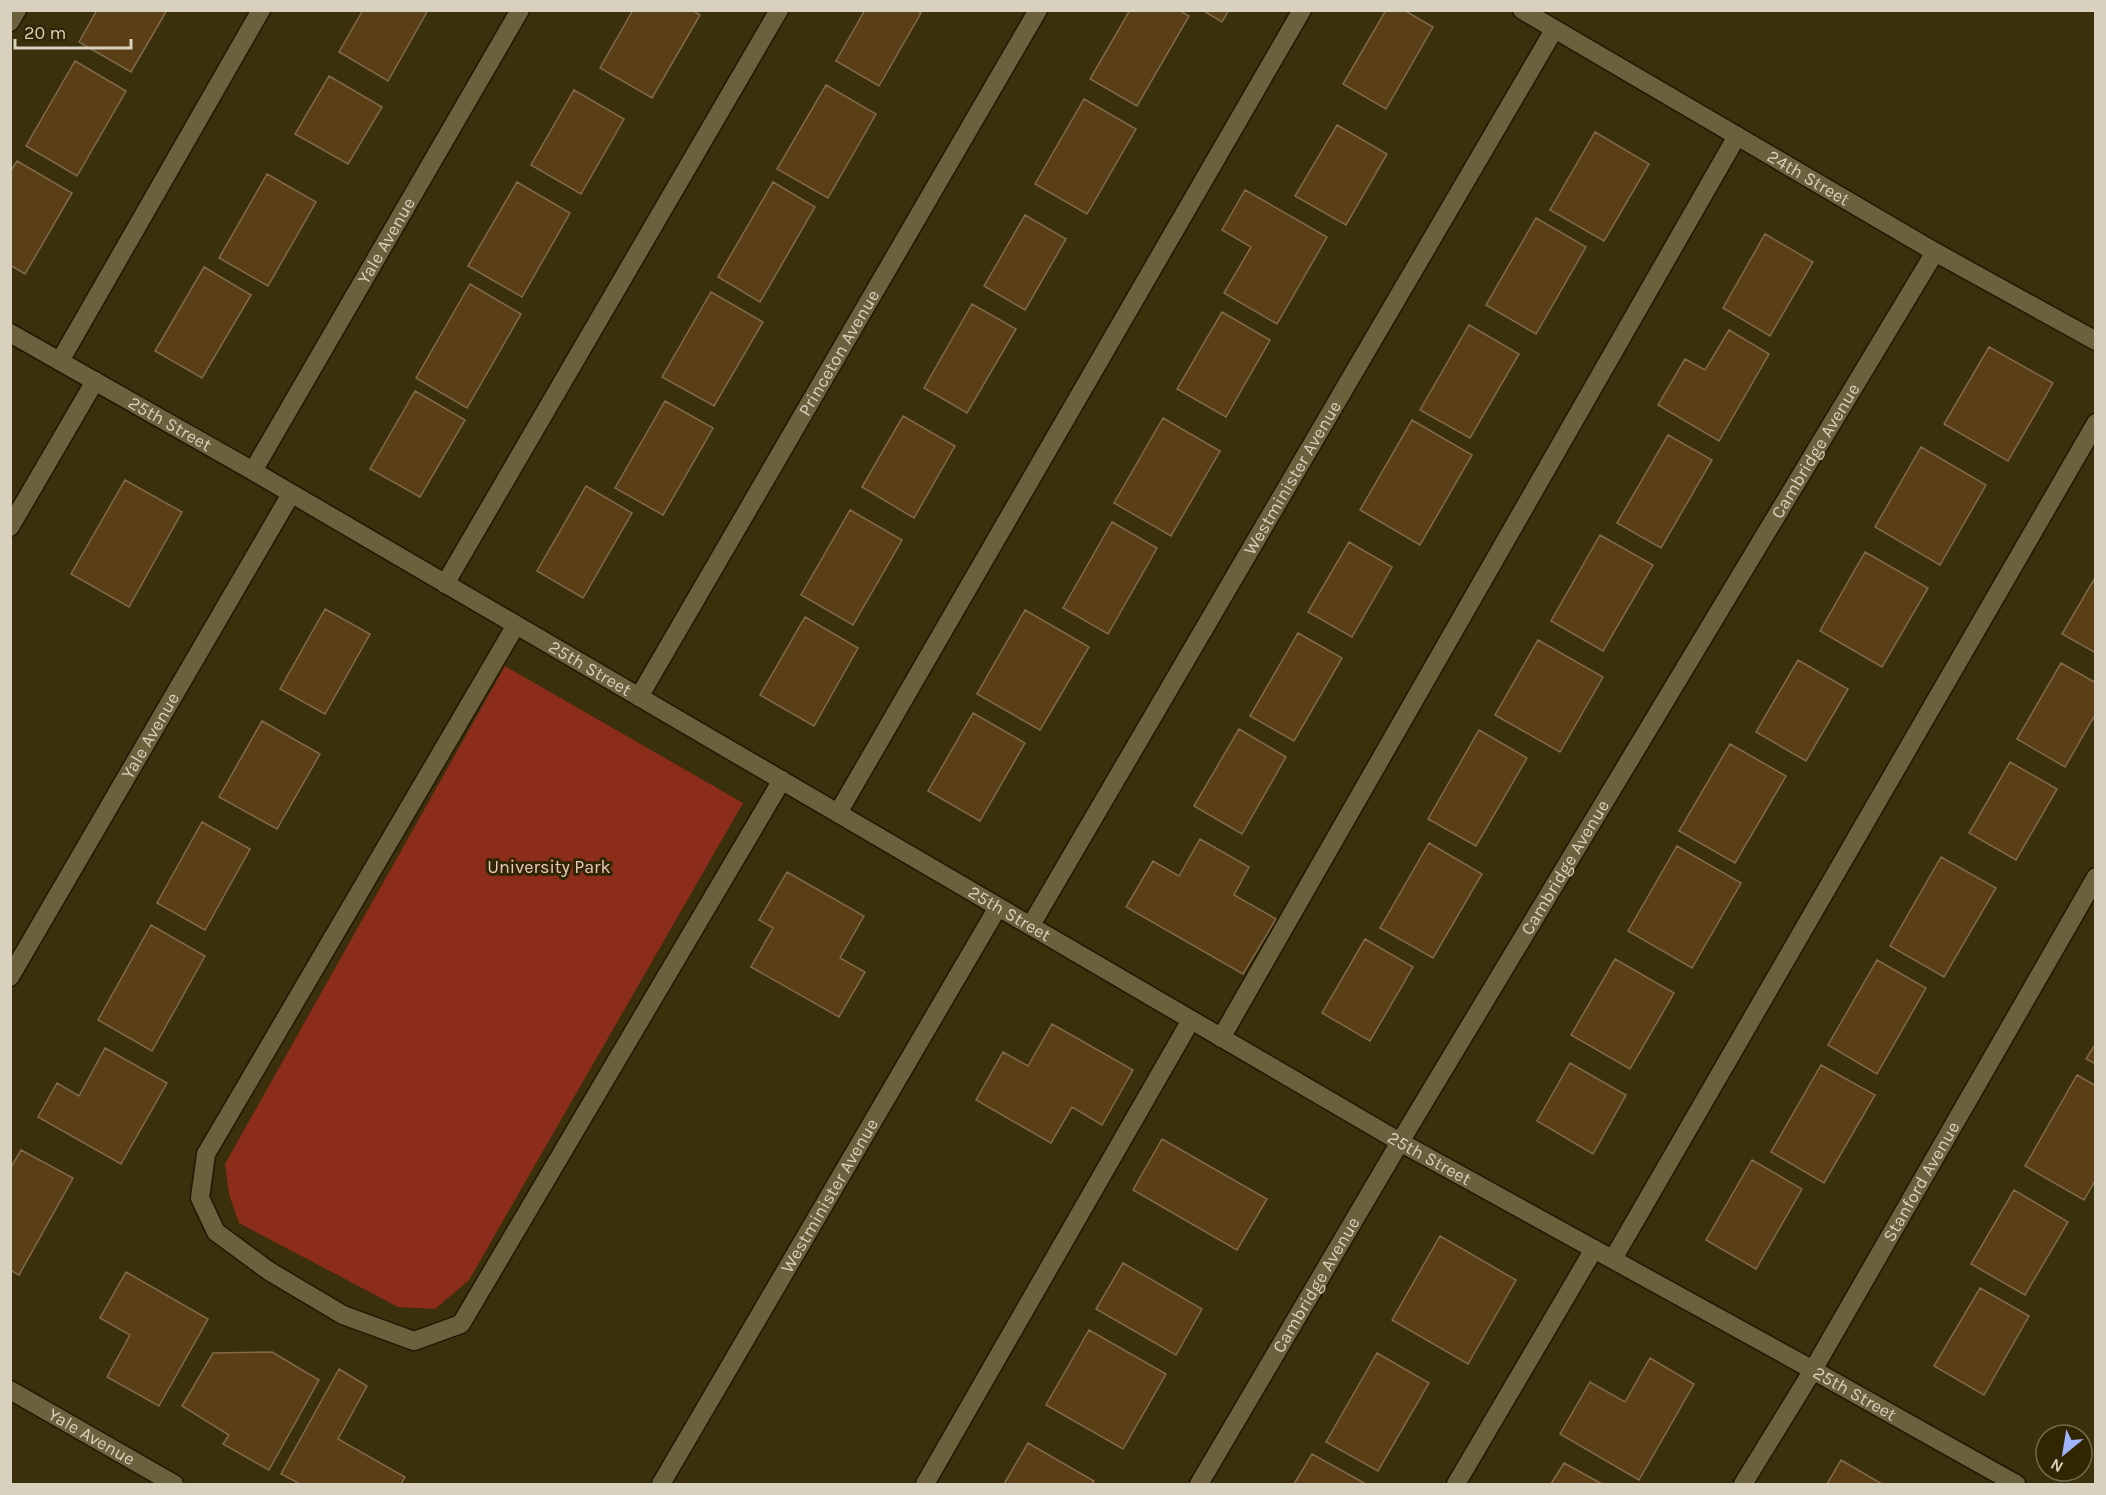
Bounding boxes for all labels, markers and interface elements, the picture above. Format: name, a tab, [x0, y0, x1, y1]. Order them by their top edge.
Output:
scale bar	[15, 12, 130, 50]
text: 20 m	[24, 22, 66, 44]
street label: 24th Street	[1763, 145, 1854, 211]
street label: Yale Avenue	[353, 194, 420, 288]
street label: Princeton Avenue	[794, 286, 884, 420]
street label: Cambridge Avenue	[1766, 379, 1865, 523]
street label: 25th Street	[125, 392, 216, 456]
street label: Westminister Avenue	[1239, 397, 1346, 559]
street label: 25th Street	[545, 635, 636, 701]
street label: Yale Avenue	[117, 689, 184, 783]
street label: Cambridge Avenue	[1516, 796, 1614, 939]
park label: University Park	[487, 856, 611, 878]
street label: 25th Street	[964, 881, 1055, 946]
street label: Westminister Avenue	[776, 1114, 883, 1277]
street label: Stanford Avenue	[1878, 1117, 1964, 1246]
street label: 25th Street	[1384, 1126, 1475, 1190]
street label: Cambridge Avenue	[1268, 1213, 1365, 1357]
street label: 25th Street	[1809, 1361, 1900, 1426]
street label: Yale Avenue	[44, 1403, 139, 1470]
north arrow	[2034, 1423, 2094, 1483]
text: N	[2047, 1454, 2066, 1477]

